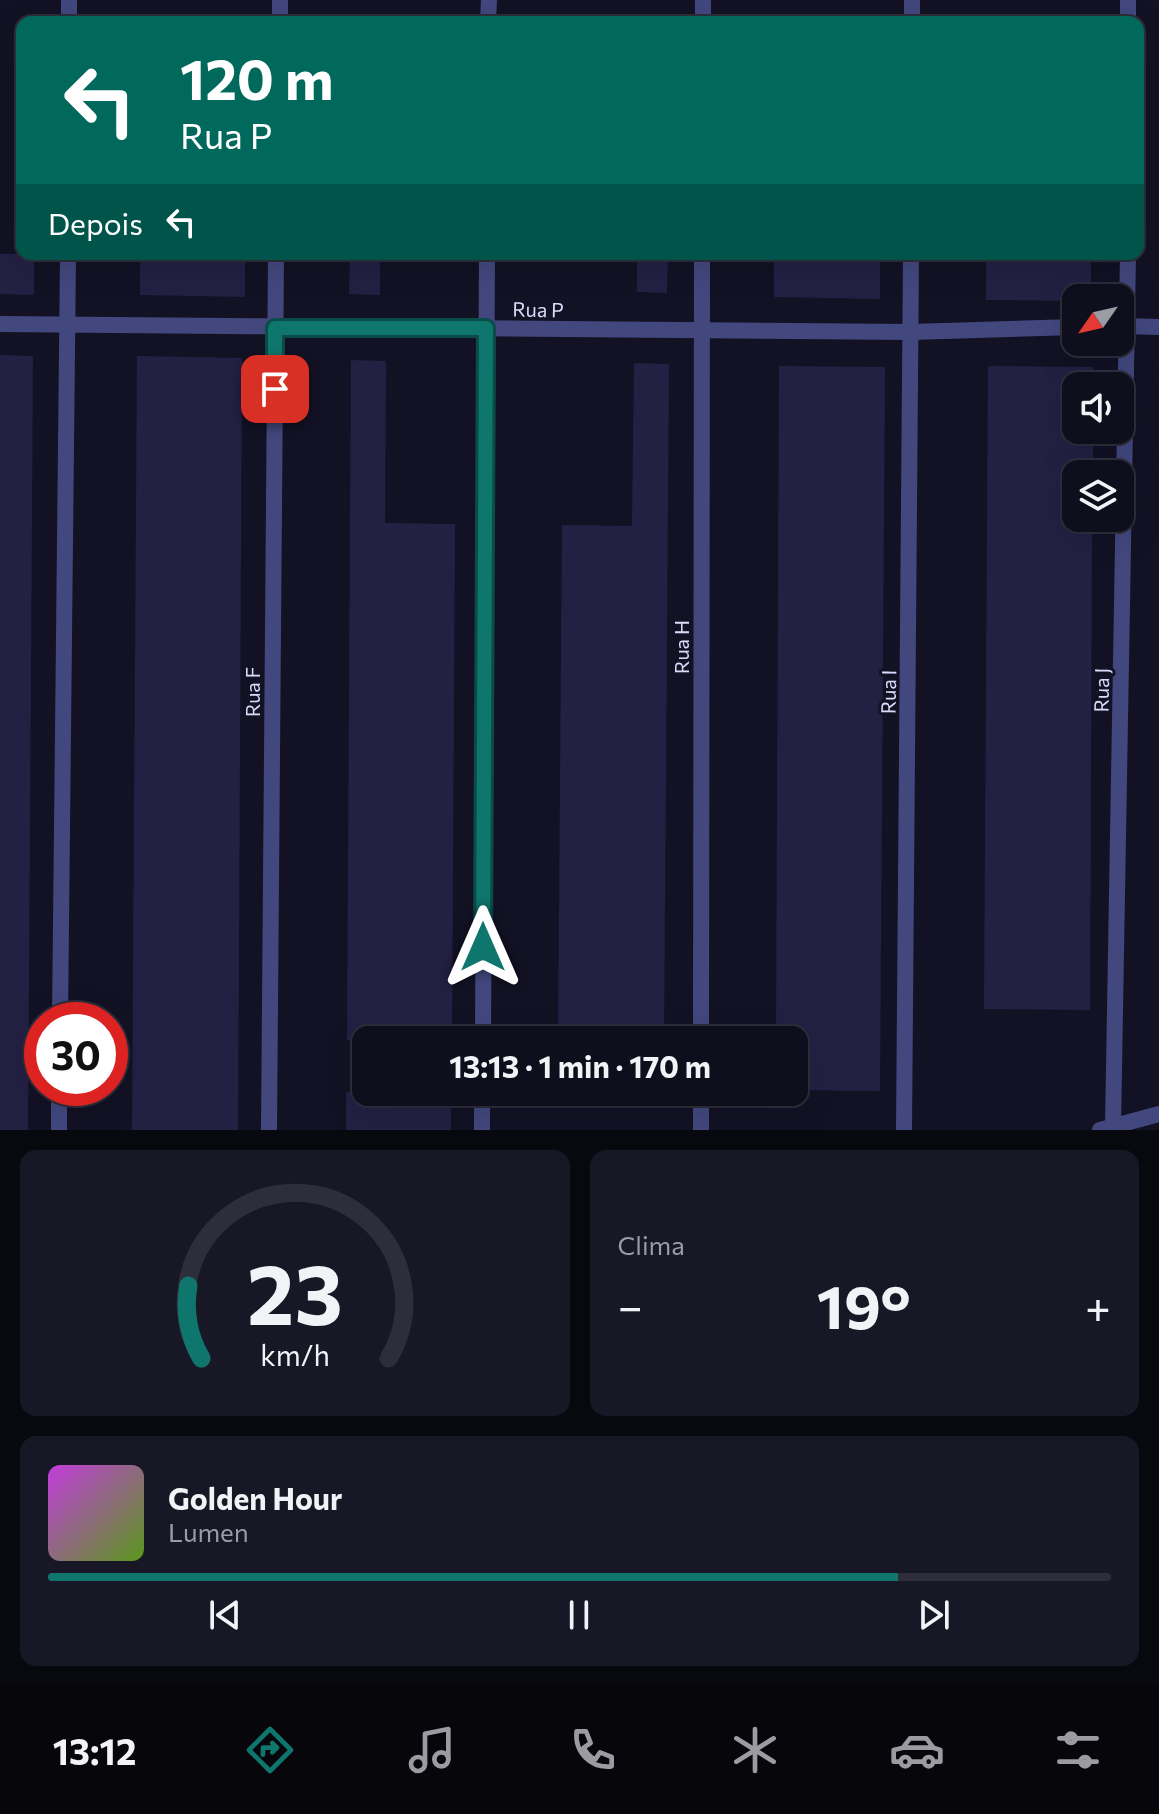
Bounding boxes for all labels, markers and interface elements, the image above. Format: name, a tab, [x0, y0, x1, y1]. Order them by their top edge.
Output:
text: 120 m	[180, 43, 334, 112]
icon: left	[48, 48, 152, 152]
text: Rua P	[180, 112, 272, 156]
icon: left	[159, 200, 203, 244]
text: Depois	[48, 204, 143, 241]
north arrow	[1062, 284, 1134, 356]
map controls	[1062, 284, 1134, 532]
street label: Rua P	[512, 297, 564, 321]
pin	[241, 355, 309, 423]
icon: arrive	[253, 367, 297, 411]
button: sound	[1062, 372, 1134, 444]
button: layers	[1062, 460, 1134, 532]
street label: Rua H	[669, 620, 693, 674]
street label: Rua F	[240, 667, 264, 717]
street label: Rua J	[1089, 668, 1113, 712]
street label: Rua I	[876, 670, 900, 714]
position arrow	[441, 905, 525, 989]
speed limit sign: 30	[24, 1002, 128, 1106]
text: 13:13 · 1 min · 170 m	[449, 1047, 711, 1084]
text: Clima	[618, 1229, 685, 1260]
text: 23	[247, 1240, 343, 1342]
text: 19°	[817, 1268, 911, 1341]
text: −	[618, 1278, 643, 1332]
text: +	[1085, 1278, 1111, 1332]
text: km/h	[260, 1337, 330, 1372]
text: Golden Hour	[168, 1479, 342, 1516]
text: Lumen	[168, 1516, 249, 1547]
icon: previous	[203, 1593, 247, 1637]
icon: pause	[557, 1593, 601, 1637]
icon: next	[912, 1593, 956, 1637]
icon: directions	[242, 1722, 298, 1778]
icon: music	[404, 1722, 460, 1778]
icon: phone	[565, 1722, 621, 1778]
icon: climate	[727, 1722, 783, 1778]
icon: car	[889, 1722, 945, 1778]
icon: filters	[1050, 1722, 1106, 1778]
text: 13:12	[53, 1728, 136, 1772]

